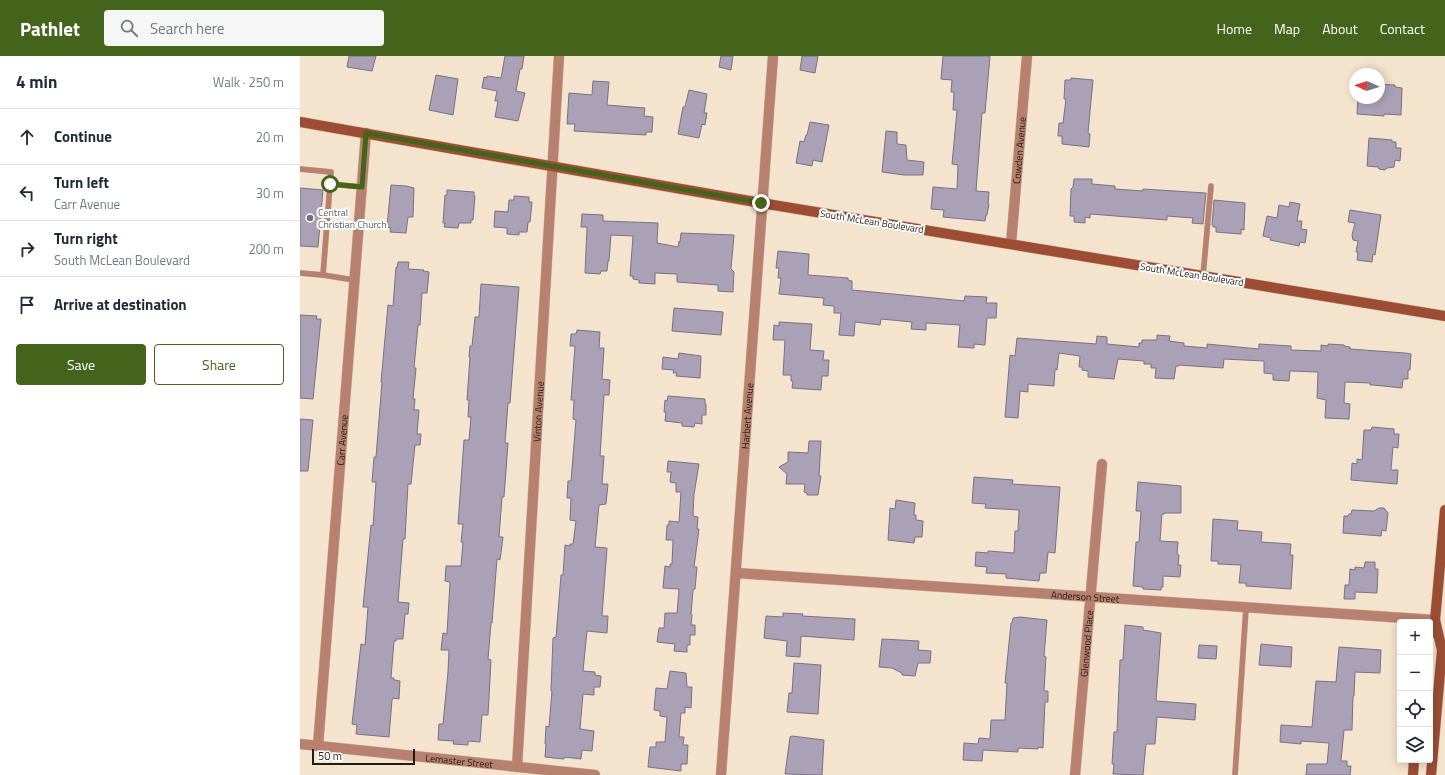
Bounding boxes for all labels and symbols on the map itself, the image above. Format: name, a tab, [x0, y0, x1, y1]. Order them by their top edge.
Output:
north arrow	[1349, 68, 1385, 104]
street label: Cowden Avenue	[1009, 116, 1030, 185]
route start	[321, 175, 339, 193]
route end	[752, 194, 770, 212]
place label: Central Christian Church	[318, 205, 387, 232]
street label: South McLean Boulevard	[819, 206, 925, 237]
marker: Central Christian Church	[305, 213, 315, 223]
street label: South McLean Boulevard	[1139, 259, 1245, 290]
street label: Vinton Avenue	[529, 381, 548, 443]
street label: Harbert Avenue	[738, 382, 757, 449]
street label: Carr Avenue	[333, 414, 352, 466]
street label: Anderson Street	[1050, 587, 1120, 607]
street label: Glenwood Place	[1077, 609, 1097, 678]
scale bar	[312, 747, 415, 766]
street label: Lemaster Street	[424, 750, 494, 772]

